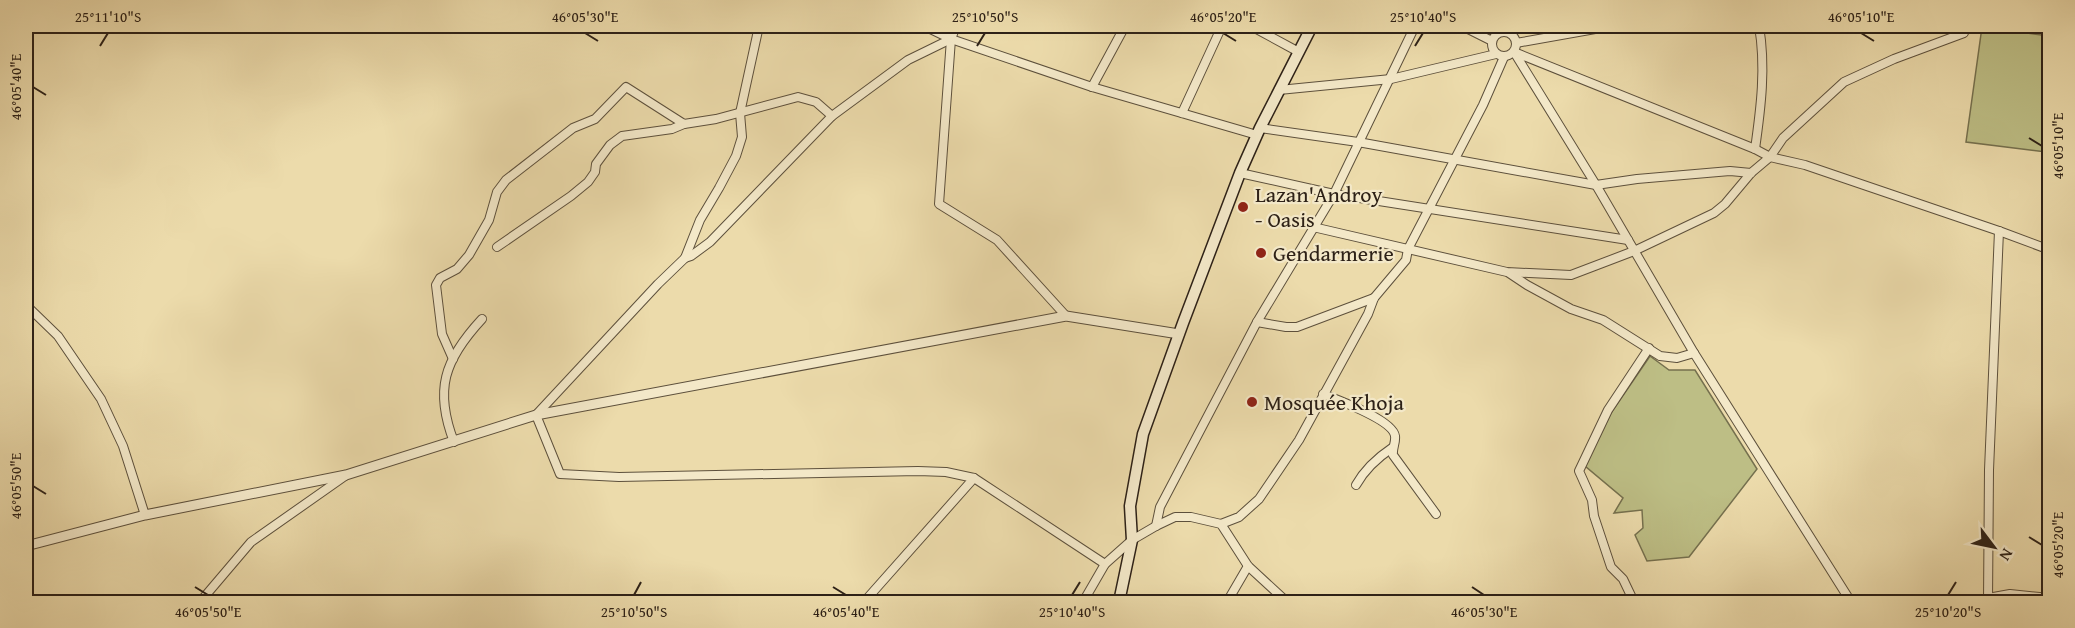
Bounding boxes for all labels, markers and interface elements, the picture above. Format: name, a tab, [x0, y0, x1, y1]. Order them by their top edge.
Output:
text: 25°11'10"S	[75, 6, 141, 27]
text: 46°05'30"E	[552, 6, 619, 27]
text: 25°10'50"S	[952, 6, 1018, 27]
text: 46°05'20"E	[1190, 6, 1257, 27]
text: 25°10'40"S	[1390, 6, 1456, 27]
text: 46°05'10"E	[1828, 6, 1895, 27]
text: 46°05'40"E	[5, 53, 26, 120]
text: 46°05'10"E	[2047, 112, 2068, 179]
place label: Lazan'Androy - Oasis	[1255, 178, 1383, 235]
marker: Lazan'Androy - Oasis	[1236, 200, 1250, 214]
place label: Gendarmerie	[1273, 237, 1394, 269]
marker: Gendarmerie	[1254, 246, 1268, 260]
place label: Mosquée Khoja	[1264, 386, 1404, 418]
marker: Mosquée Khoja	[1245, 395, 1259, 409]
text: 46°05'50"E	[5, 452, 26, 519]
text: 46°05'20"E	[2047, 511, 2068, 578]
north arrow	[1964, 517, 2024, 577]
text: N	[1994, 544, 2020, 566]
text: 46°05'50"E	[175, 601, 242, 622]
text: 25°10'50"S	[601, 601, 667, 622]
text: 46°05'40"E	[813, 601, 880, 622]
text: 25°10'40"S	[1039, 601, 1105, 622]
text: 46°05'30"E	[1451, 601, 1518, 622]
text: 25°10'20"S	[1915, 601, 1981, 622]

